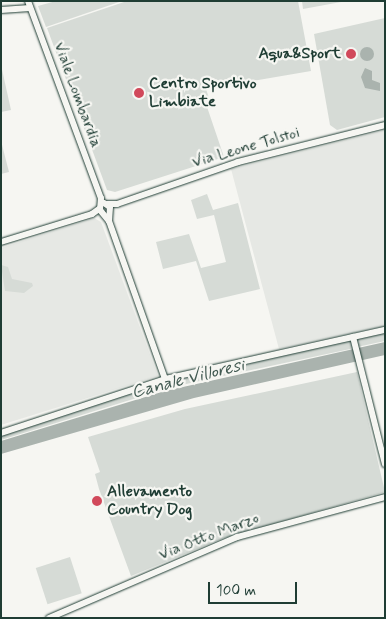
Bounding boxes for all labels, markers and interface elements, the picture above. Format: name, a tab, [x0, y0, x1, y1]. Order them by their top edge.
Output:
street label: Viale Lombardia	[49, 39, 105, 151]
place label: Aqua&Sport	[258, 44, 341, 64]
marker: Aqua&Sport	[345, 48, 357, 60]
place label: Centro Sportivo Limbiate	[149, 74, 256, 112]
marker: Centro Sportivo Limbiate	[133, 87, 145, 99]
street label: Via Leone Tolstoi	[190, 124, 302, 172]
water label: Canale Villoresi	[129, 355, 247, 403]
place label: Allevamento Country Dog	[107, 482, 192, 520]
marker: Allevamento Country Dog	[91, 495, 103, 507]
street label: Via Otto Marzo	[155, 509, 263, 565]
scale bar	[211, 572, 300, 604]
text: 100 m	[216, 581, 256, 601]

